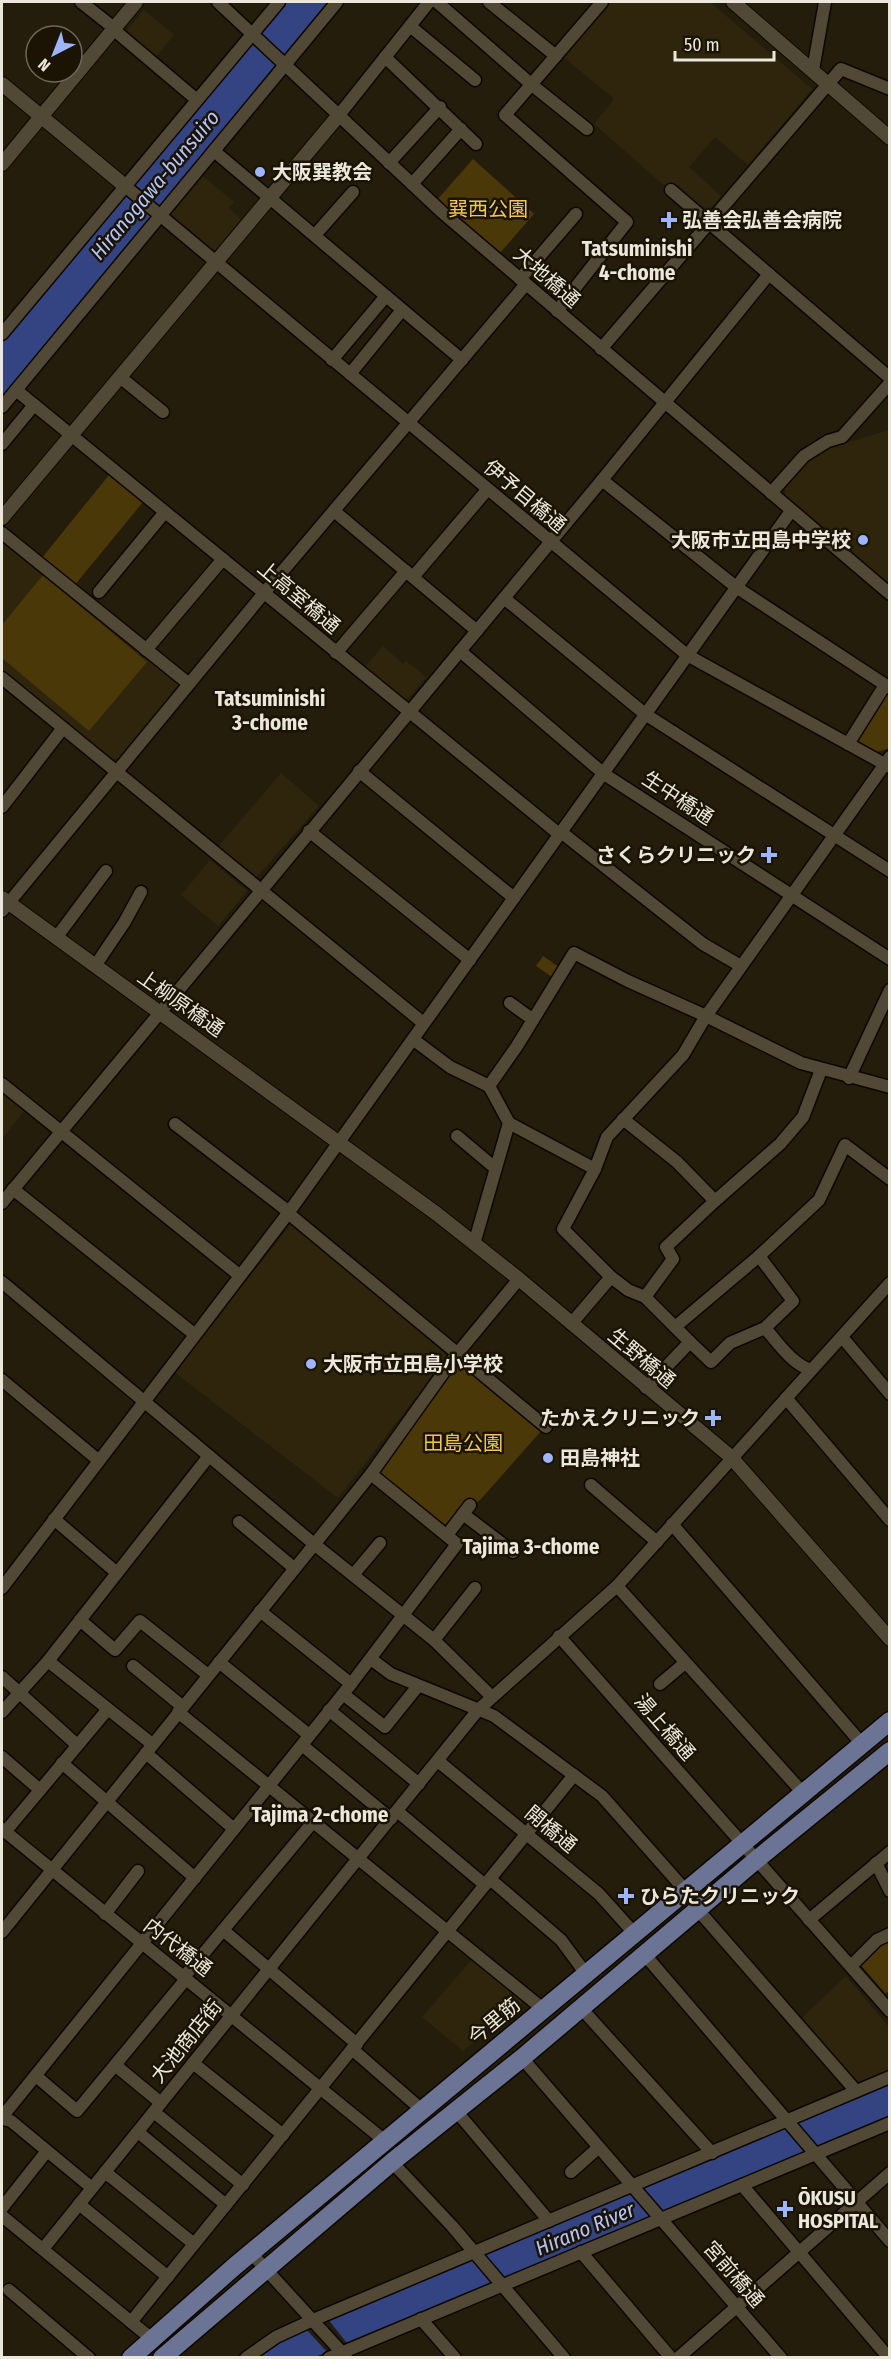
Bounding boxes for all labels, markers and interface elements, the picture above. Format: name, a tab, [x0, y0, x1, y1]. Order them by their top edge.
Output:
north arrow	[24, 24, 84, 84]
scale bar	[675, 24, 774, 62]
text: 50 m	[684, 34, 720, 56]
text: N	[34, 55, 54, 75]
water label: Hiranogawa-bunsuiro	[85, 105, 225, 265]
place label: 大阪巽教会	[272, 160, 372, 184]
marker: 大阪巽教会	[253, 165, 267, 179]
park label: 巽西公園	[448, 197, 528, 221]
place label: 弘善会弘善会病院	[682, 208, 842, 232]
marker: 弘善会弘善会病院	[660, 211, 678, 229]
district label: Tatsuminishi 4-chome	[582, 236, 692, 286]
street label: 大地橋通	[509, 242, 585, 312]
street label: 伊予目橋通	[479, 455, 571, 537]
place label: 大阪市立田島中学校	[671, 528, 851, 552]
marker: 大阪市立田島中学校	[856, 533, 870, 547]
street label: 上高室橋通	[253, 556, 345, 638]
district label: Tatsuminishi 3-chome	[215, 686, 325, 736]
street label: 生中橋通	[638, 766, 718, 830]
place label: さくらクリニック	[596, 843, 756, 867]
marker: さくらクリニック	[760, 846, 778, 864]
street label: 上柳原橋通	[133, 964, 229, 1042]
street label: 生野橋通	[604, 1323, 680, 1393]
place label: 大阪市立田島小学校	[323, 1352, 503, 1376]
marker: 大阪市立田島小学校	[304, 1357, 318, 1371]
place label: たかえクリニック	[540, 1406, 700, 1430]
marker: たかえクリニック	[704, 1409, 722, 1427]
park label: 田島公園	[423, 1431, 503, 1455]
place label: 田島神社	[560, 1446, 640, 1470]
marker: 田島神社	[541, 1451, 555, 1465]
district label: Tajima 3-chome	[462, 1534, 600, 1560]
street label: 湯上橋通	[630, 1689, 700, 1765]
street label: 開橋通	[520, 1801, 582, 1857]
district label: Tajima 2-chome	[252, 1802, 389, 1828]
place label: ひらたクリニック	[640, 1884, 800, 1908]
marker: ひらたクリニック	[617, 1887, 635, 1905]
street label: 内代橋通	[139, 1913, 217, 1981]
street label: 今里筋	[463, 1993, 525, 2049]
street label: 大池商店街	[145, 1995, 227, 2087]
place label: ŌKUSU HOSPITAL	[798, 2186, 879, 2233]
water label: Hirano River	[531, 2196, 639, 2262]
marker: ŌKUSU HOSPITAL	[776, 2200, 794, 2218]
street label: 宮前橋通	[699, 2236, 769, 2312]

